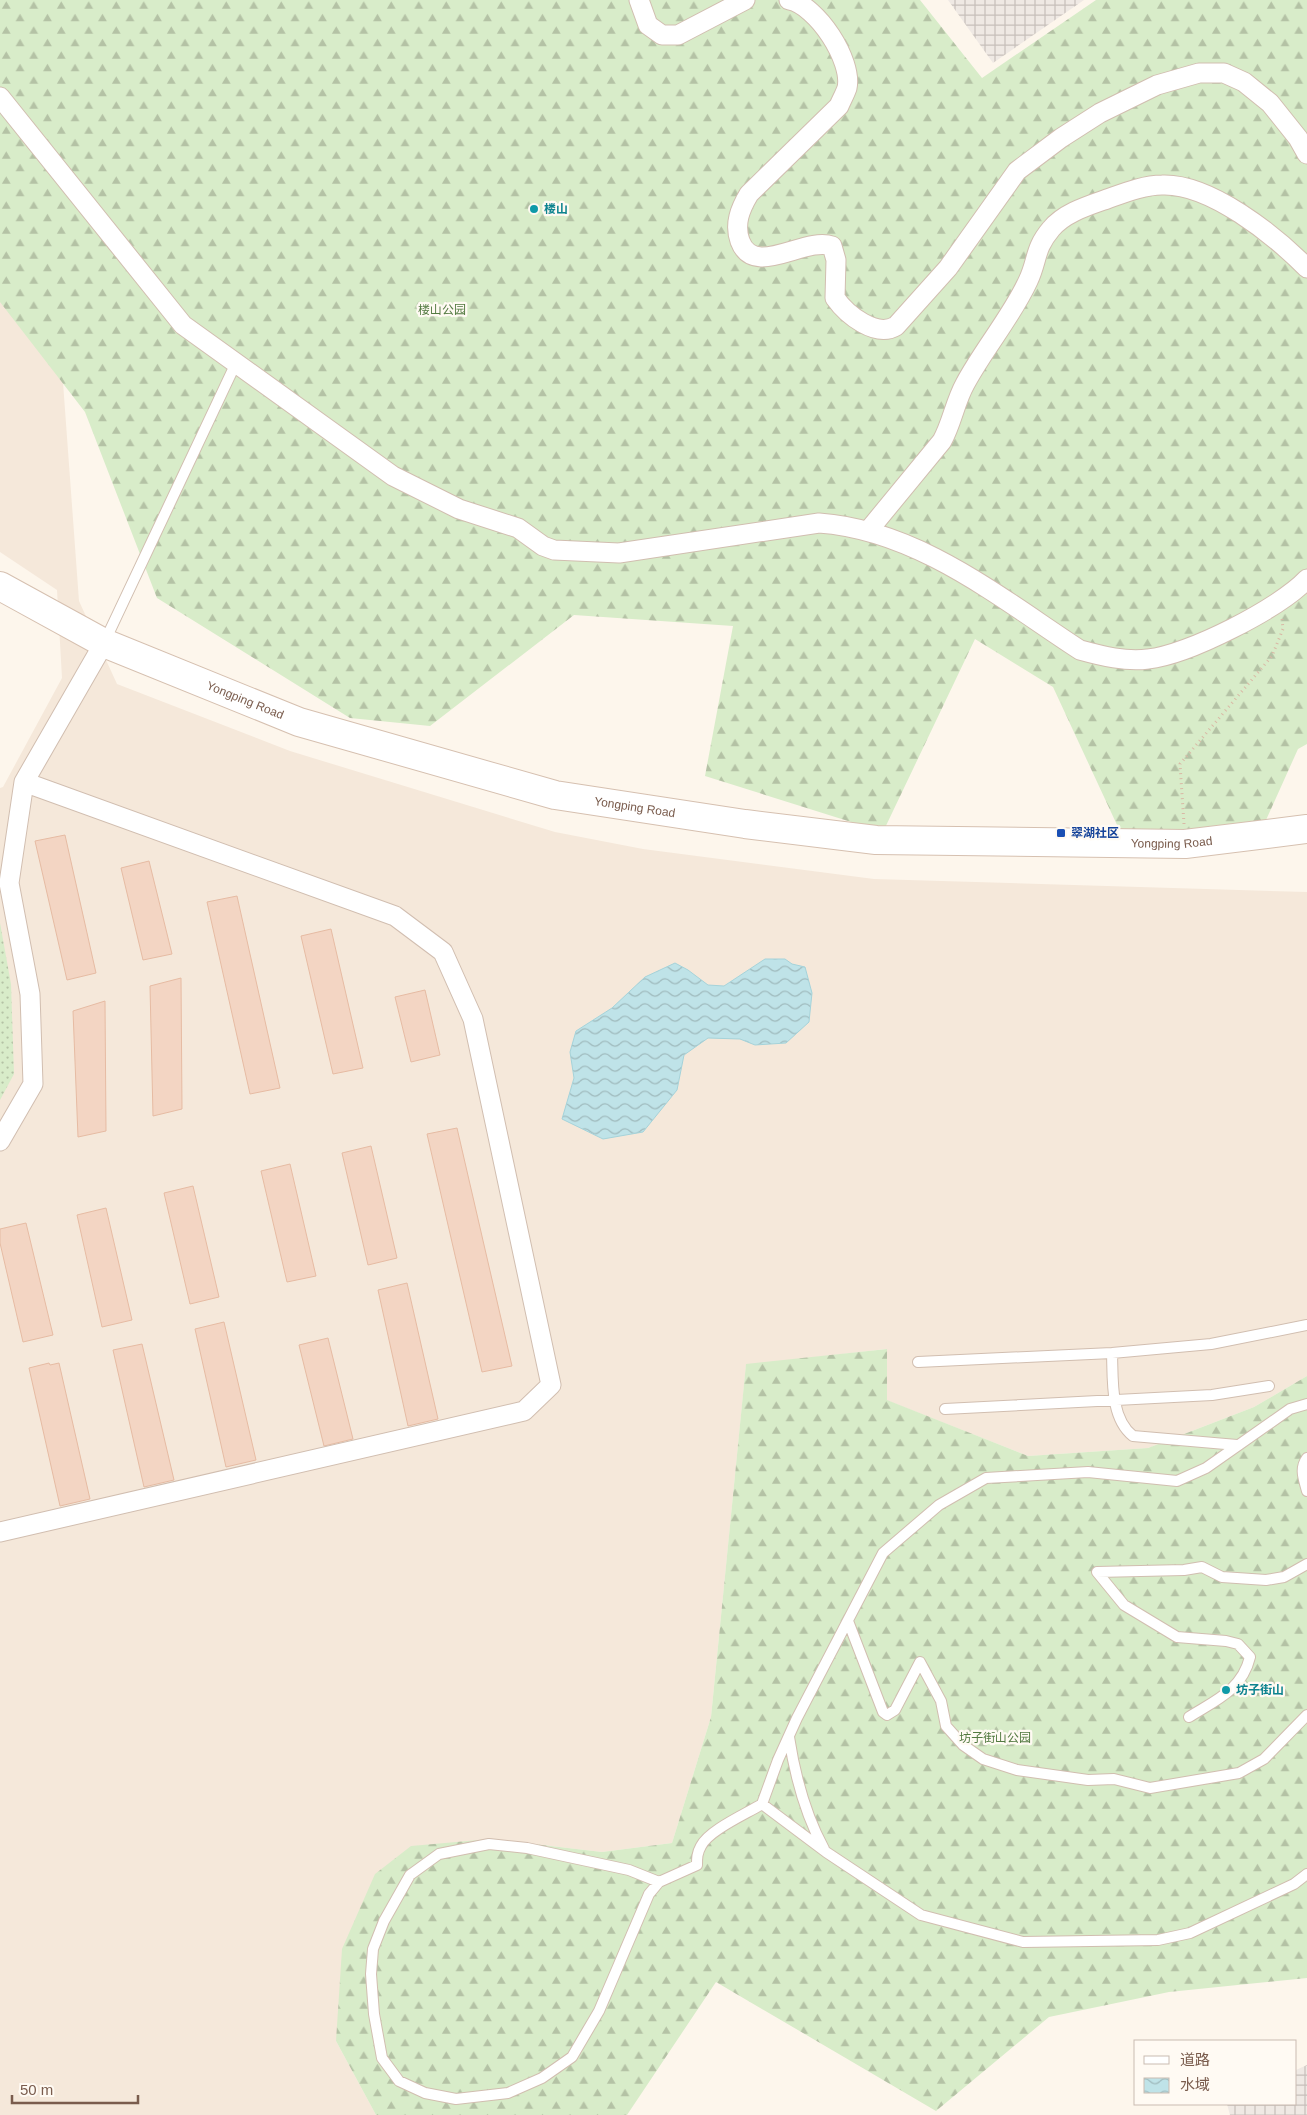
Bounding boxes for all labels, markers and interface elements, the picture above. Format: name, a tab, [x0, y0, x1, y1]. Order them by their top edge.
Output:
place label: 楼山	[544, 202, 568, 216]
marker: 楼山	[528, 203, 540, 215]
park label: 楼山公园	[418, 303, 466, 317]
street label: Yongping Road	[205, 678, 286, 722]
street label: Yongping Road	[593, 794, 676, 820]
place label: 翠湖社区	[1071, 826, 1119, 840]
marker: 翠湖社区	[1055, 827, 1067, 839]
street label: Yongping Road	[1131, 834, 1213, 851]
place label: 坊子街山	[1236, 1683, 1284, 1697]
marker: 坊子街山	[1220, 1684, 1232, 1696]
park label: 坊子街山公园	[959, 1731, 1031, 1745]
legend	[1134, 2040, 1297, 2105]
text: 道路	[1180, 2051, 1210, 2068]
scale bar	[12, 2072, 139, 2104]
text: 水域	[1180, 2076, 1210, 2093]
text: 50 m	[20, 2081, 53, 2098]

